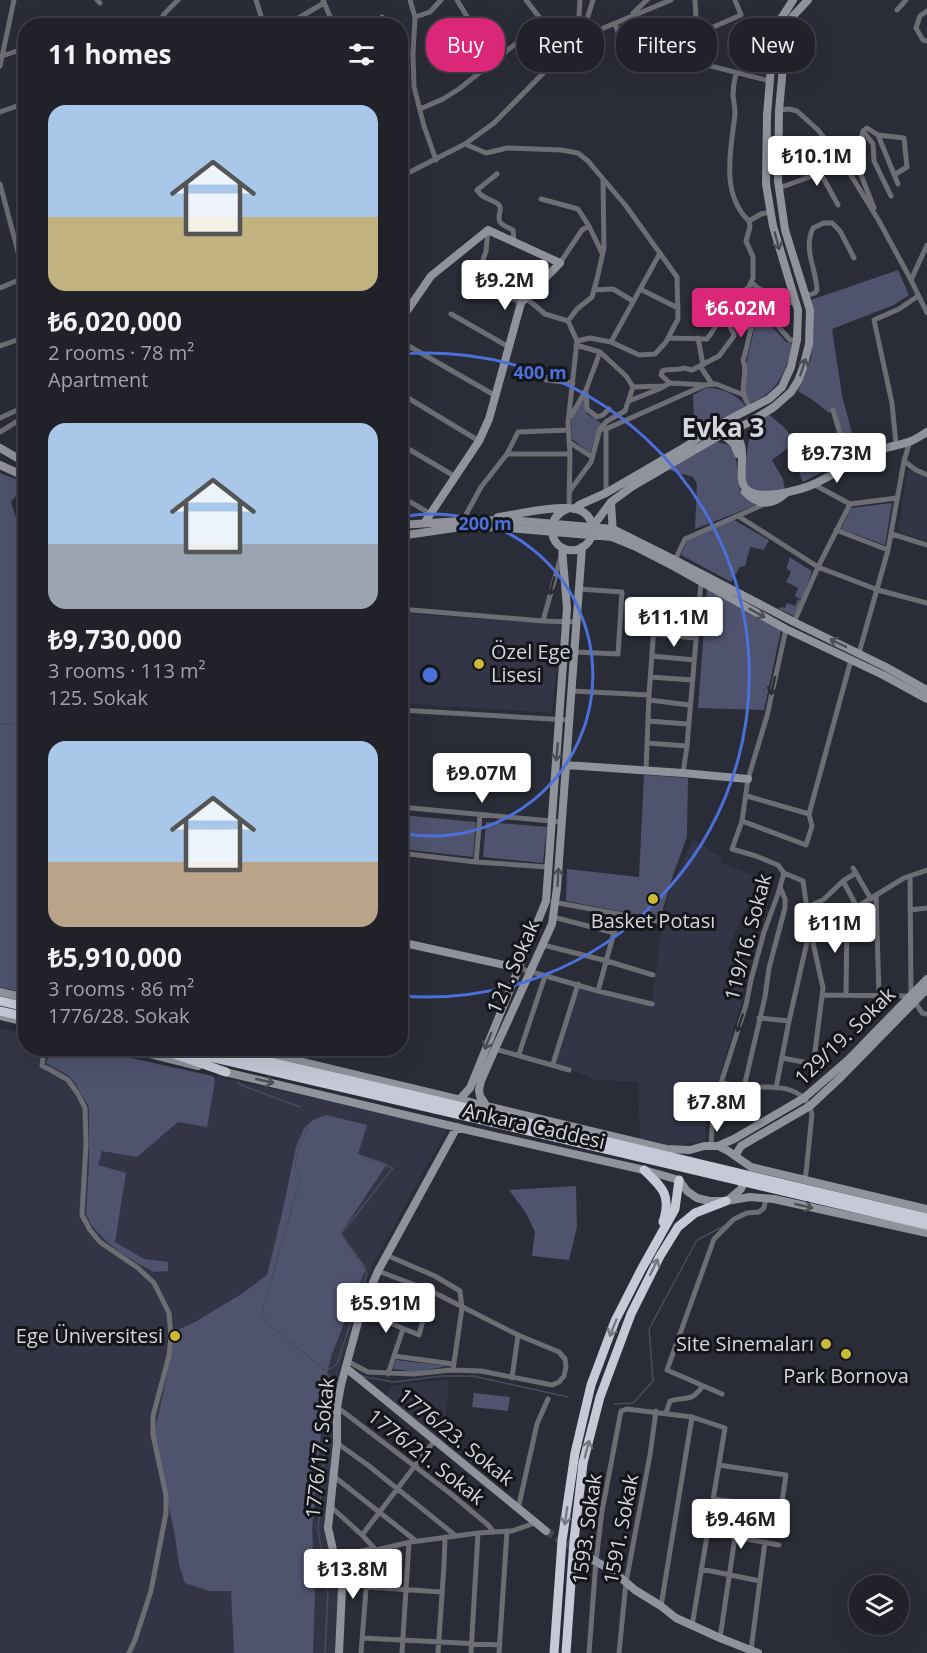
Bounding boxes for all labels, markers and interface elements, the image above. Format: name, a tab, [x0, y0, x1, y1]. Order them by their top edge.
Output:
chip: Buy	[426, 18, 505, 72]
chip: Rent	[517, 18, 604, 72]
chip: Filters	[616, 18, 717, 72]
chip: New	[729, 18, 815, 72]
text: 11 homes	[48, 36, 172, 72]
icon: filters	[345, 38, 378, 71]
pin: ₺10.1M	[768, 136, 866, 187]
text: ₺10.1M	[782, 142, 852, 169]
icon: home	[159, 144, 267, 252]
one-way arrow	[772, 231, 783, 250]
pin: ₺9.2M	[463, 260, 547, 311]
text: ₺9.2M	[476, 266, 534, 293]
pin: ₺6.02M	[692, 288, 790, 339]
text: ₺6.02M	[706, 294, 776, 321]
text: ₺6,020,000	[48, 303, 182, 339]
text: 2 rooms · 78 m²	[48, 339, 194, 366]
one-way arrow	[798, 358, 809, 377]
text: 400 m	[513, 360, 567, 384]
text: Apartment	[48, 366, 148, 393]
district label: Evka 3	[682, 409, 764, 445]
pin: ₺9.73M	[788, 433, 886, 484]
text: ₺9.73M	[802, 439, 872, 466]
icon: home	[159, 462, 267, 570]
text: 200 m	[458, 511, 512, 535]
one-way arrow	[546, 576, 558, 595]
pin: ₺11.1M	[625, 597, 723, 648]
text: ₺11.1M	[639, 603, 709, 630]
one-way arrow	[748, 607, 765, 619]
text: ₺9,730,000	[48, 621, 182, 657]
one-way arrow	[829, 637, 847, 649]
place label: Özel Ege Lisesi	[491, 638, 571, 688]
text: 3 rooms · 113 m²	[48, 657, 206, 684]
marker: Özel Ege Lisesi	[472, 657, 486, 671]
centre of rings	[420, 665, 440, 685]
one-way arrow	[767, 676, 778, 696]
text: 125. Sokak	[48, 684, 148, 711]
one-way arrow	[552, 742, 563, 762]
pin: ₺9.07M	[433, 753, 531, 804]
text: ₺9.07M	[447, 759, 517, 786]
icon: home	[159, 780, 267, 888]
one-way arrow	[552, 868, 563, 888]
street label: 119/16. Sokak	[718, 870, 778, 1003]
marker: Basket Potası	[646, 892, 660, 906]
pin: ₺11M	[799, 903, 871, 954]
place label: Basket Potası	[591, 907, 715, 934]
text: ₺11M	[808, 909, 862, 936]
street label: 121. Sokak	[480, 915, 545, 1018]
text: ₺5,910,000	[48, 939, 182, 975]
text: 3 rooms · 86 m²	[48, 975, 194, 1002]
street label: 129/19. Sokak	[788, 980, 901, 1091]
text: 1776/28. Sokak	[48, 1002, 190, 1029]
one-way arrow	[734, 1013, 745, 1032]
one-way arrow	[482, 1031, 493, 1049]
one-way arrow	[255, 1076, 274, 1088]
pin: ₺7.8M	[675, 1082, 759, 1133]
text: ₺7.8M	[688, 1088, 746, 1115]
street label: Ankara Caddesi	[460, 1096, 608, 1155]
one-way arrow	[794, 1201, 813, 1212]
one-way arrow	[649, 1258, 661, 1276]
pin: ₺5.91M	[337, 1283, 435, 1334]
text: ₺5.91M	[351, 1289, 421, 1316]
one-way arrow	[606, 1318, 617, 1336]
place label: Ege Üniversitesi	[16, 1322, 163, 1349]
marker: Ege Üniversitesi	[168, 1329, 182, 1343]
place label: Site Sinemaları	[676, 1330, 814, 1357]
marker: Site Sinemaları	[819, 1337, 833, 1351]
marker: Park Bornova	[839, 1347, 853, 1361]
place label: Park Bornova	[783, 1362, 909, 1389]
street label: 1776/17. Sokak	[299, 1376, 340, 1520]
street label: 1776/23. Sokak	[393, 1382, 520, 1492]
street label: 1776/21. Sokak	[362, 1402, 491, 1511]
one-way arrow	[581, 1440, 593, 1459]
street label: 1593. Sokak	[565, 1471, 608, 1586]
street label: 1591. Sokak	[597, 1471, 644, 1586]
pin: ₺9.46M	[692, 1499, 790, 1550]
text: ₺9.46M	[706, 1505, 776, 1532]
one-way arrow	[560, 1506, 571, 1526]
pin: ₺13.8M	[304, 1549, 402, 1600]
text: ₺13.8M	[318, 1555, 388, 1582]
map controls	[849, 1575, 909, 1635]
button: layers	[849, 1575, 909, 1635]

